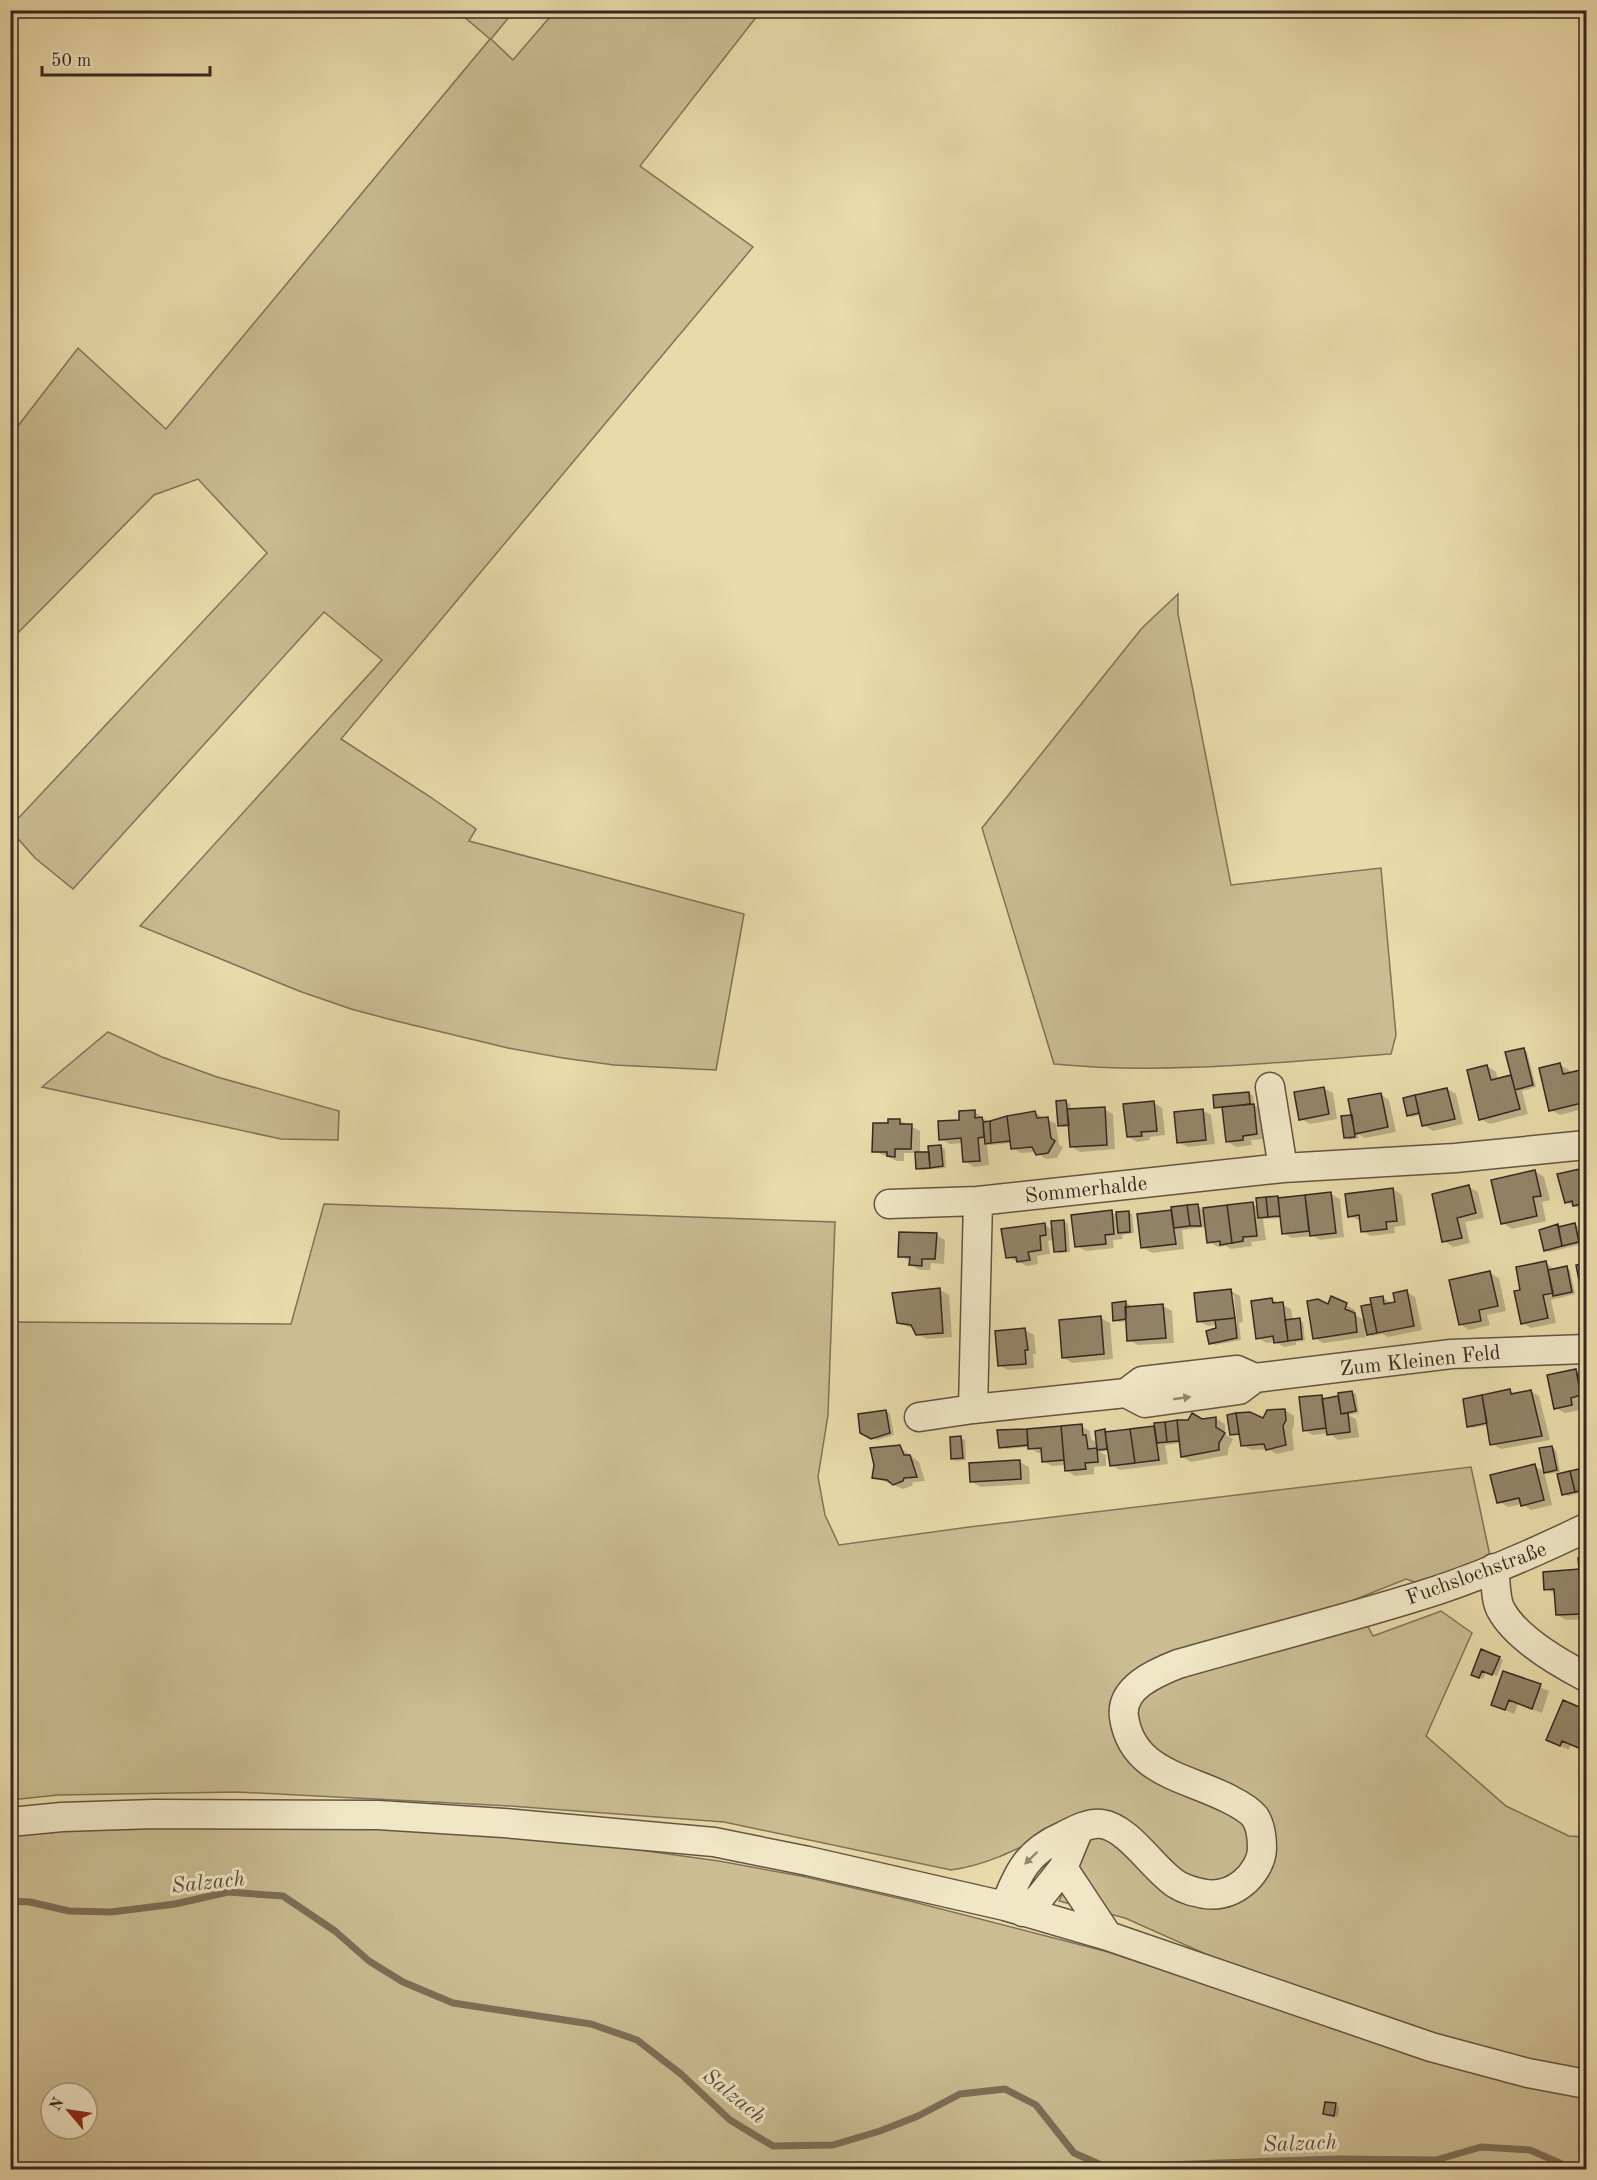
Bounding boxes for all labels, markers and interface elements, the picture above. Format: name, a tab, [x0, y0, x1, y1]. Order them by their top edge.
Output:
scale bar	[42, 39, 210, 77]
text: 50 m	[51, 52, 91, 70]
street label: Sommerhalde	[1024, 1174, 1148, 1207]
street label: Zum Kleinen Feld	[1339, 1343, 1502, 1380]
one-way arrow	[1173, 1393, 1192, 1402]
street label: Fuchslochstraße	[1403, 1539, 1550, 1610]
one-way arrow	[1025, 1850, 1039, 1864]
water label: Salzach	[170, 1868, 246, 1898]
water label: Salzach	[698, 2065, 769, 2128]
north arrow	[39, 2081, 99, 2141]
text: N	[48, 2095, 68, 2114]
water label: Salzach	[1263, 2132, 1337, 2156]

